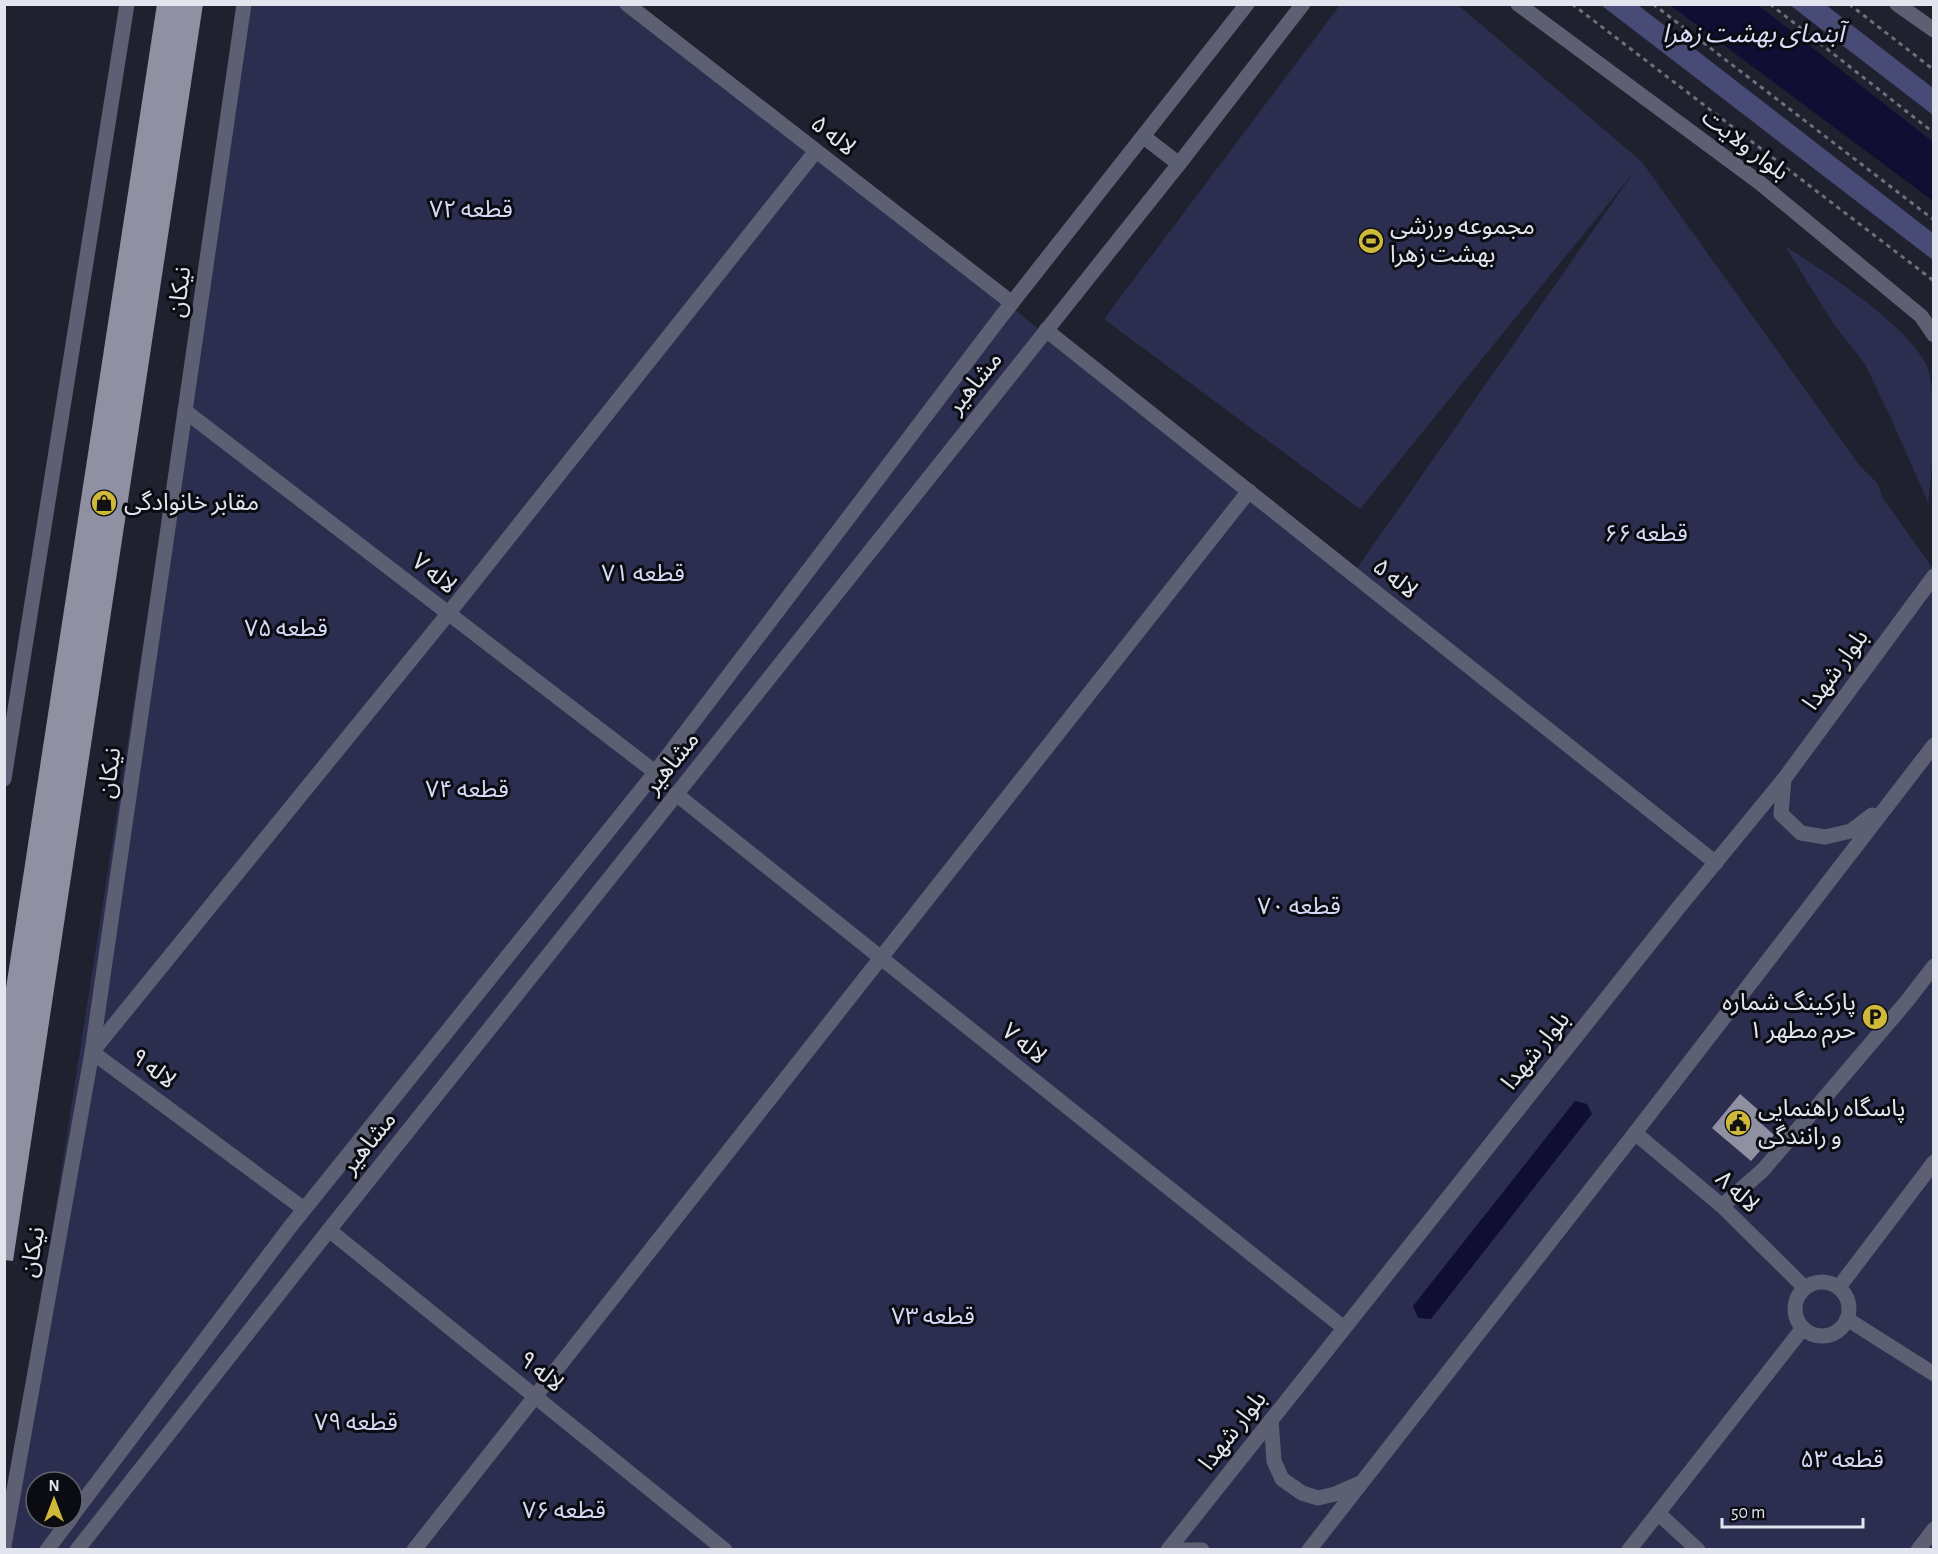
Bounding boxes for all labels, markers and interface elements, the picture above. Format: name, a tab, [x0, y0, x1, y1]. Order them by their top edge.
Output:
water label: آبنمای بهشت زهرا	[1662, 20, 1849, 49]
street label: بلوار ولایت	[1697, 105, 1793, 186]
street label: لاله ۵	[806, 111, 860, 161]
park label: قطعه ۷۲	[429, 198, 513, 222]
place label: مجموعه ورزشی بهشت زهرا	[1390, 215, 1535, 268]
sports icon: مجموعه ورزشی بهشت زهرا	[1356, 226, 1386, 256]
street label: نیکان	[165, 265, 196, 319]
street label: مشاهیر	[942, 347, 1008, 420]
shop icon: مقابر خانوادگی	[89, 488, 119, 518]
place label: مقابر خانوادگی	[124, 490, 259, 516]
park label: قطعه ۶۶	[1604, 522, 1688, 546]
street label: لاله ۷	[407, 549, 461, 599]
street label: لاله ۵	[1368, 554, 1422, 604]
park label: قطعه ۷۱	[601, 562, 685, 586]
park label: قطعه ۷۵	[244, 617, 328, 641]
street label: بلوار شهدا	[1799, 625, 1874, 715]
street label: مشاهیر	[639, 727, 705, 800]
street label: نیکان	[95, 746, 126, 800]
park label: قطعه ۷۴	[425, 778, 509, 802]
park label: قطعه ۷۰	[1257, 895, 1341, 919]
place label: پارکینگ شماره ۱ حرم مطهر	[1722, 990, 1856, 1048]
parking icon: پارکینگ شماره ۱ حرم مطهر	[1860, 1002, 1890, 1032]
street label: بلوار شهدا	[1497, 1007, 1575, 1095]
street label: لاله ۷	[997, 1019, 1051, 1069]
street label: لاله ۹	[126, 1044, 180, 1094]
place label: پاسگاه راهنمایی و رانندگی	[1758, 1096, 1905, 1150]
street label: مشاهیر	[336, 1107, 402, 1180]
public building icon: پاسگاه راهنمایی و رانندگی	[1723, 1108, 1753, 1138]
street label: لاله ۸	[1711, 1166, 1763, 1218]
street label: نیکان	[17, 1225, 50, 1279]
park label: قطعه ۷۳	[891, 1305, 975, 1329]
street label: لاله ۹	[514, 1347, 568, 1397]
street label: بلوار شهدا	[1195, 1387, 1272, 1476]
park label: قطعه ۷۹	[314, 1411, 398, 1435]
park label: قطعه ۵۳	[1800, 1448, 1884, 1472]
north arrow	[24, 1470, 84, 1530]
text: N	[48, 1478, 60, 1494]
scale bar	[1722, 1491, 1863, 1529]
park label: قطعه ۷۶	[522, 1499, 606, 1523]
text: 50 m	[1731, 1504, 1765, 1522]

